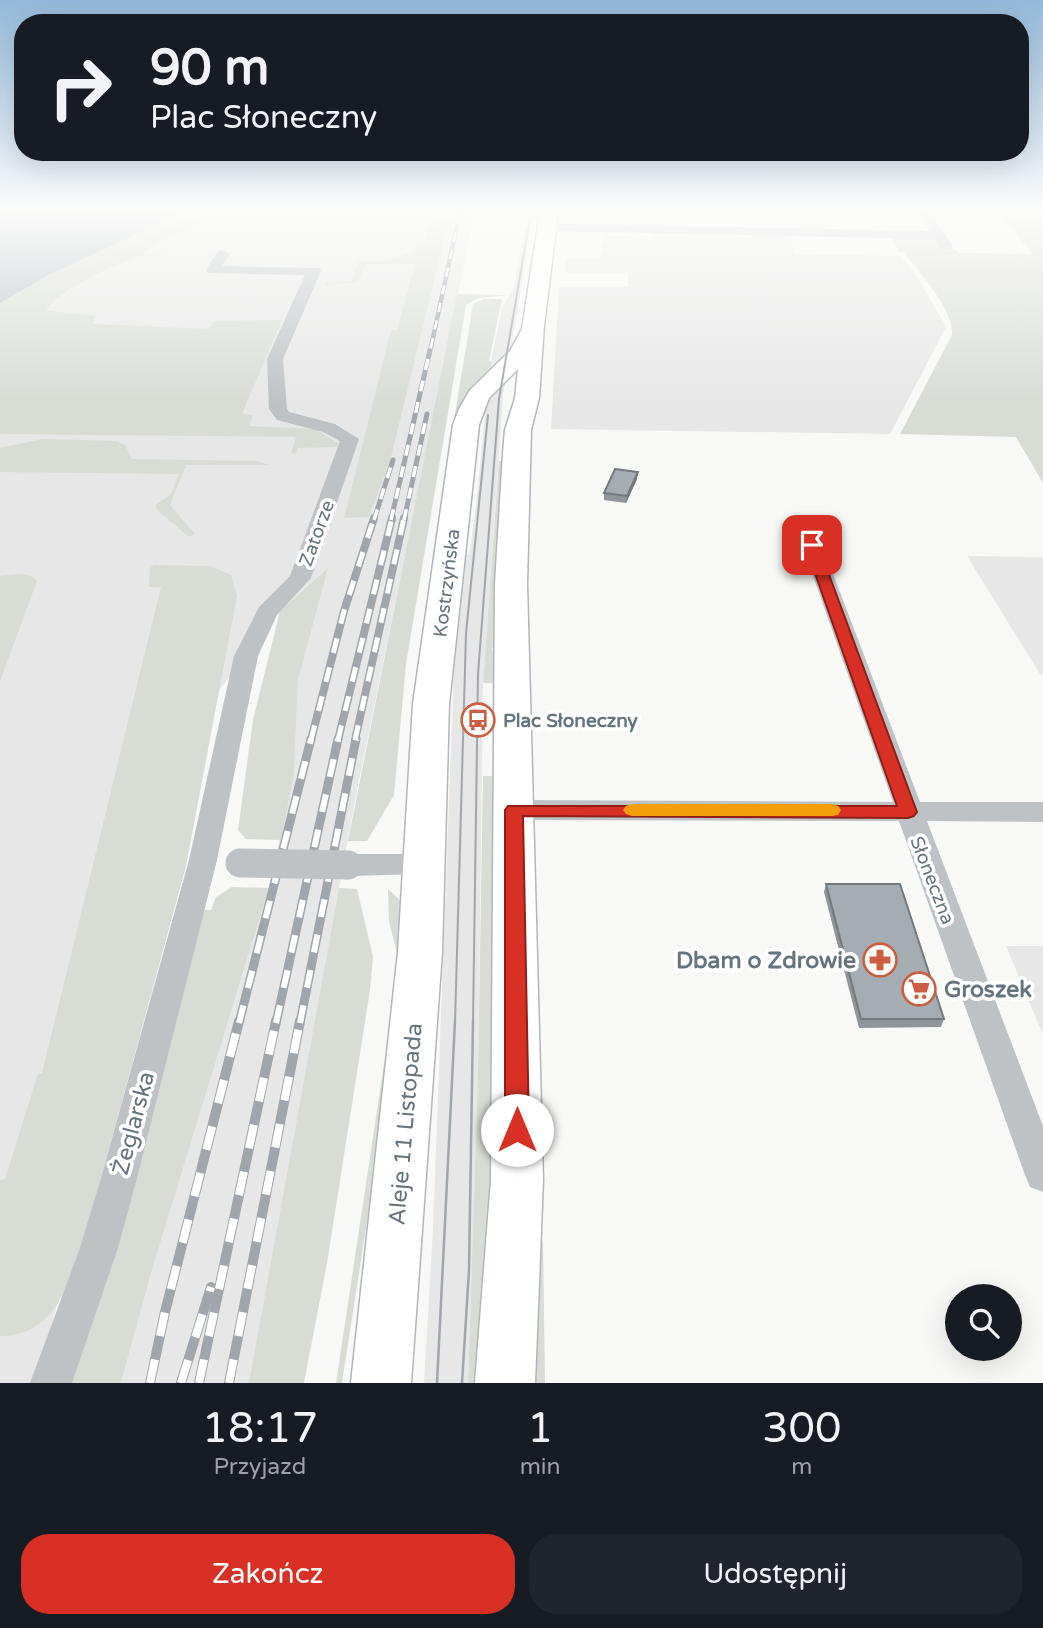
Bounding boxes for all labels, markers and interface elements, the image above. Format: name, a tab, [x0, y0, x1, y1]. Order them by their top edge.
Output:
text: 90 m	[150, 39, 269, 98]
icon: right	[35, 42, 126, 133]
text: Plac Słoneczny	[150, 99, 377, 137]
street label: Zatorze	[295, 497, 339, 569]
pin	[782, 515, 842, 575]
icon: arrive	[793, 526, 831, 564]
street label: Kostrzyńska	[429, 528, 465, 639]
bus stop icon: Plac Słoneczny	[459, 701, 497, 739]
place label: Plac Słoneczny	[503, 710, 639, 733]
street label: Słoneczna	[905, 833, 959, 927]
pharmacy icon: Dbam o Zdrowie	[861, 941, 899, 979]
place label: Dbam o Zdrowie	[676, 947, 856, 975]
supermarket icon: Groszek	[900, 970, 938, 1008]
place label: Groszek	[944, 976, 1032, 1004]
street label: Aleje 11 Listopada	[383, 1022, 429, 1226]
street label: Żeglarska	[107, 1068, 161, 1178]
position arrow	[480, 1093, 554, 1167]
map controls	[945, 1284, 1022, 1361]
button: search	[945, 1284, 1022, 1361]
text: 18:17	[202, 1403, 318, 1454]
text: 1	[527, 1403, 553, 1454]
text: 300	[762, 1403, 841, 1454]
text: Przyjazd	[214, 1453, 306, 1481]
text: min	[520, 1453, 561, 1481]
text: m	[791, 1453, 812, 1481]
button: Zakończ	[21, 1534, 515, 1614]
button: Udostępnij	[529, 1534, 1022, 1614]

